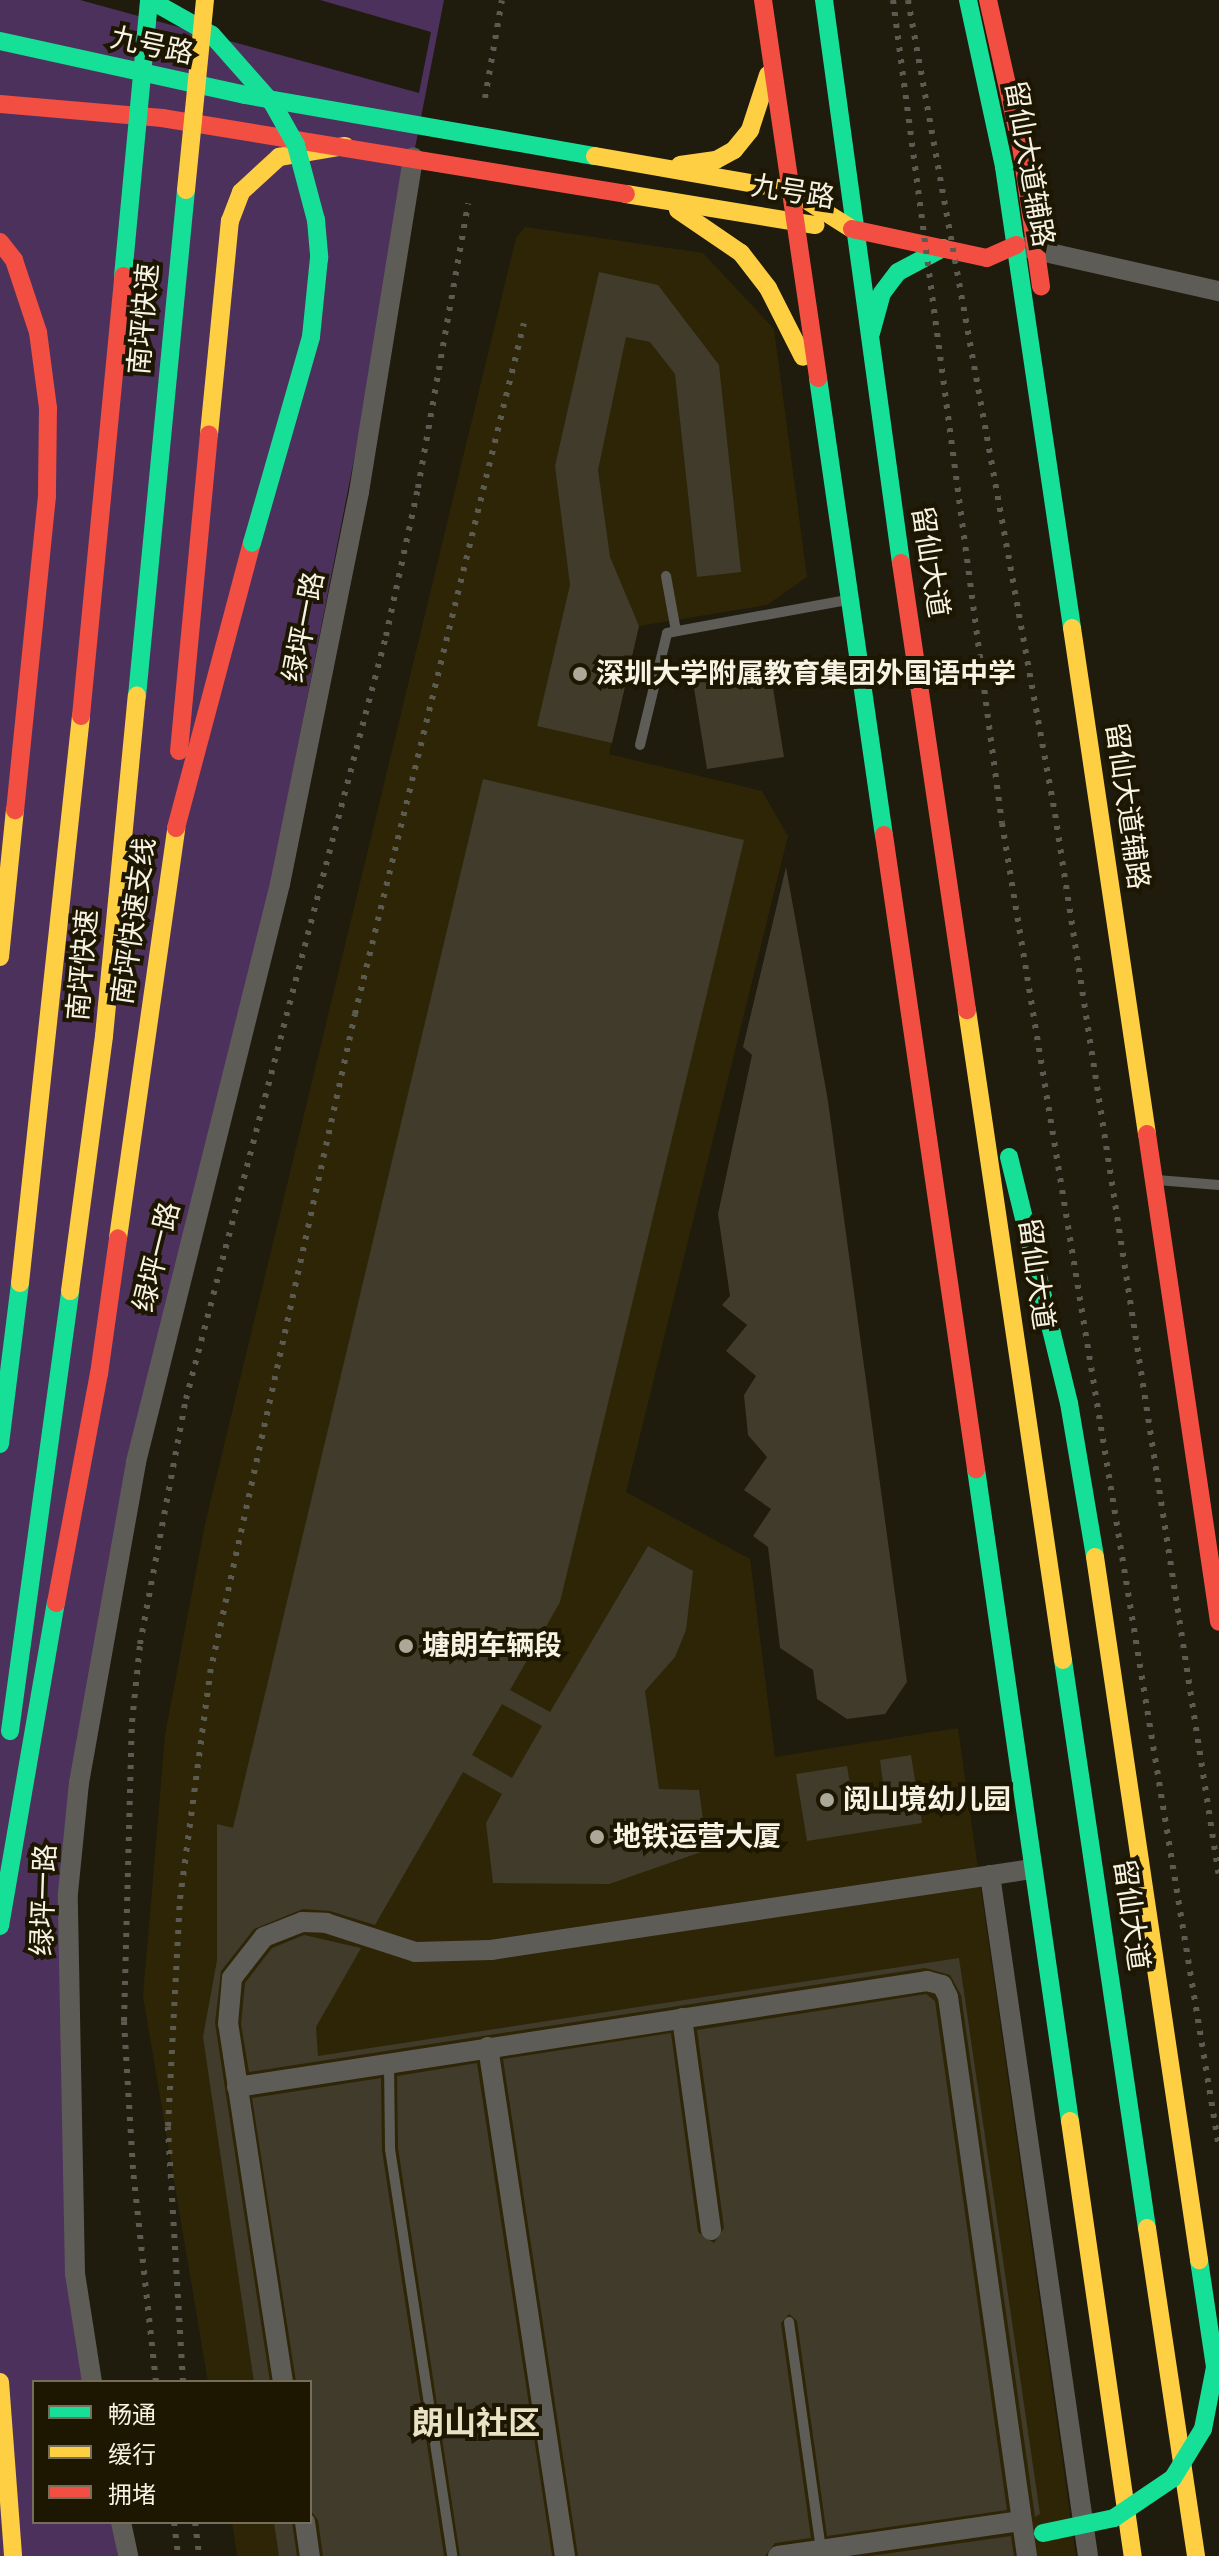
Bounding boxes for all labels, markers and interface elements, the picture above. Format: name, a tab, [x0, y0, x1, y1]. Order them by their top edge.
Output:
street label: 九号路	[107, 21, 197, 71]
street label: 留仙大道辅路	[998, 78, 1060, 250]
street label: 九号路	[749, 169, 837, 215]
street label: 南坪快速	[122, 262, 166, 376]
street label: 留仙大道	[905, 504, 955, 620]
street label: 绿坪一路	[277, 569, 331, 685]
place label: 深圳大学附属教育集团外国语中学	[596, 657, 1016, 691]
marker: 深圳大学附属教育集团外国语中学	[571, 665, 589, 683]
street label: 留仙大道辅路	[1099, 720, 1155, 892]
street label: 南坪快速支线	[106, 835, 162, 1007]
street label: 南坪快速	[61, 908, 105, 1022]
street label: 绿坪一路	[127, 1199, 187, 1315]
street label: 留仙大道	[1012, 1216, 1060, 1332]
place label: 塘朗车辆段	[422, 1629, 562, 1663]
marker: 塘朗车辆段	[397, 1637, 415, 1655]
place label: 阅山境幼儿园	[843, 1783, 1011, 1817]
marker: 阅山境幼儿园	[818, 1791, 836, 1809]
place label: 地铁运营大厦	[613, 1820, 781, 1854]
marker: 地铁运营大厦	[588, 1828, 606, 1846]
street label: 绿坪一路	[25, 1843, 63, 1957]
street label: 留仙大道	[1107, 1857, 1155, 1973]
legend	[32, 2380, 312, 2524]
text: 畅通	[108, 2401, 156, 2429]
district label: 朗山社区	[412, 2404, 540, 2442]
text: 缓行	[108, 2441, 156, 2469]
text: 拥堵	[108, 2481, 156, 2509]

